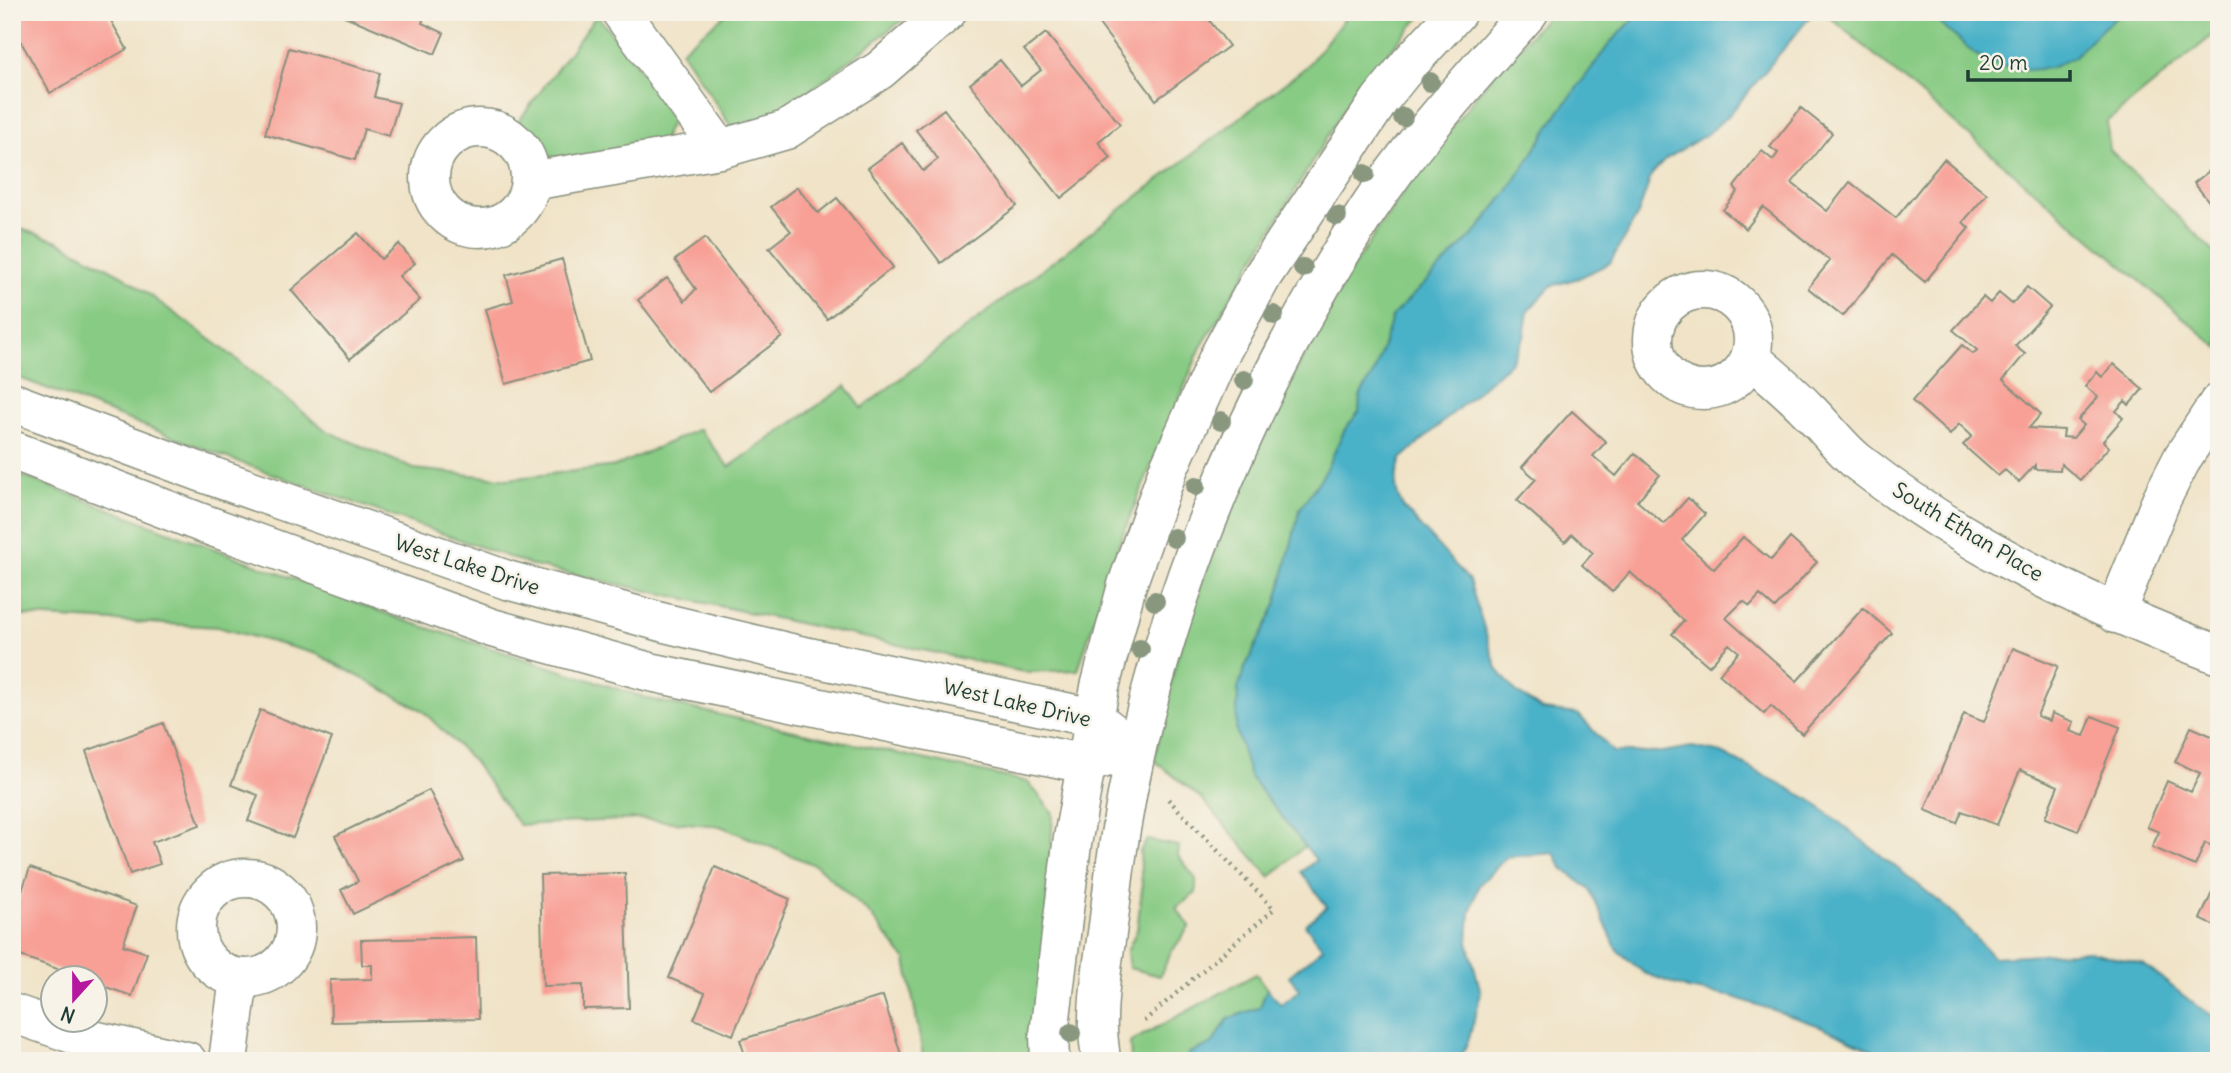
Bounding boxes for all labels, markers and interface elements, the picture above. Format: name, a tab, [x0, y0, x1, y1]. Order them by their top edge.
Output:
scale bar	[1968, 38, 2070, 82]
text: 20 m	[1979, 49, 2028, 76]
street label: South Ethan Place	[1888, 476, 2049, 587]
street label: West Lake Drive	[391, 528, 543, 601]
street label: West Lake Drive	[940, 672, 1094, 733]
north arrow	[38, 964, 108, 1034]
text: N	[57, 1001, 78, 1028]

